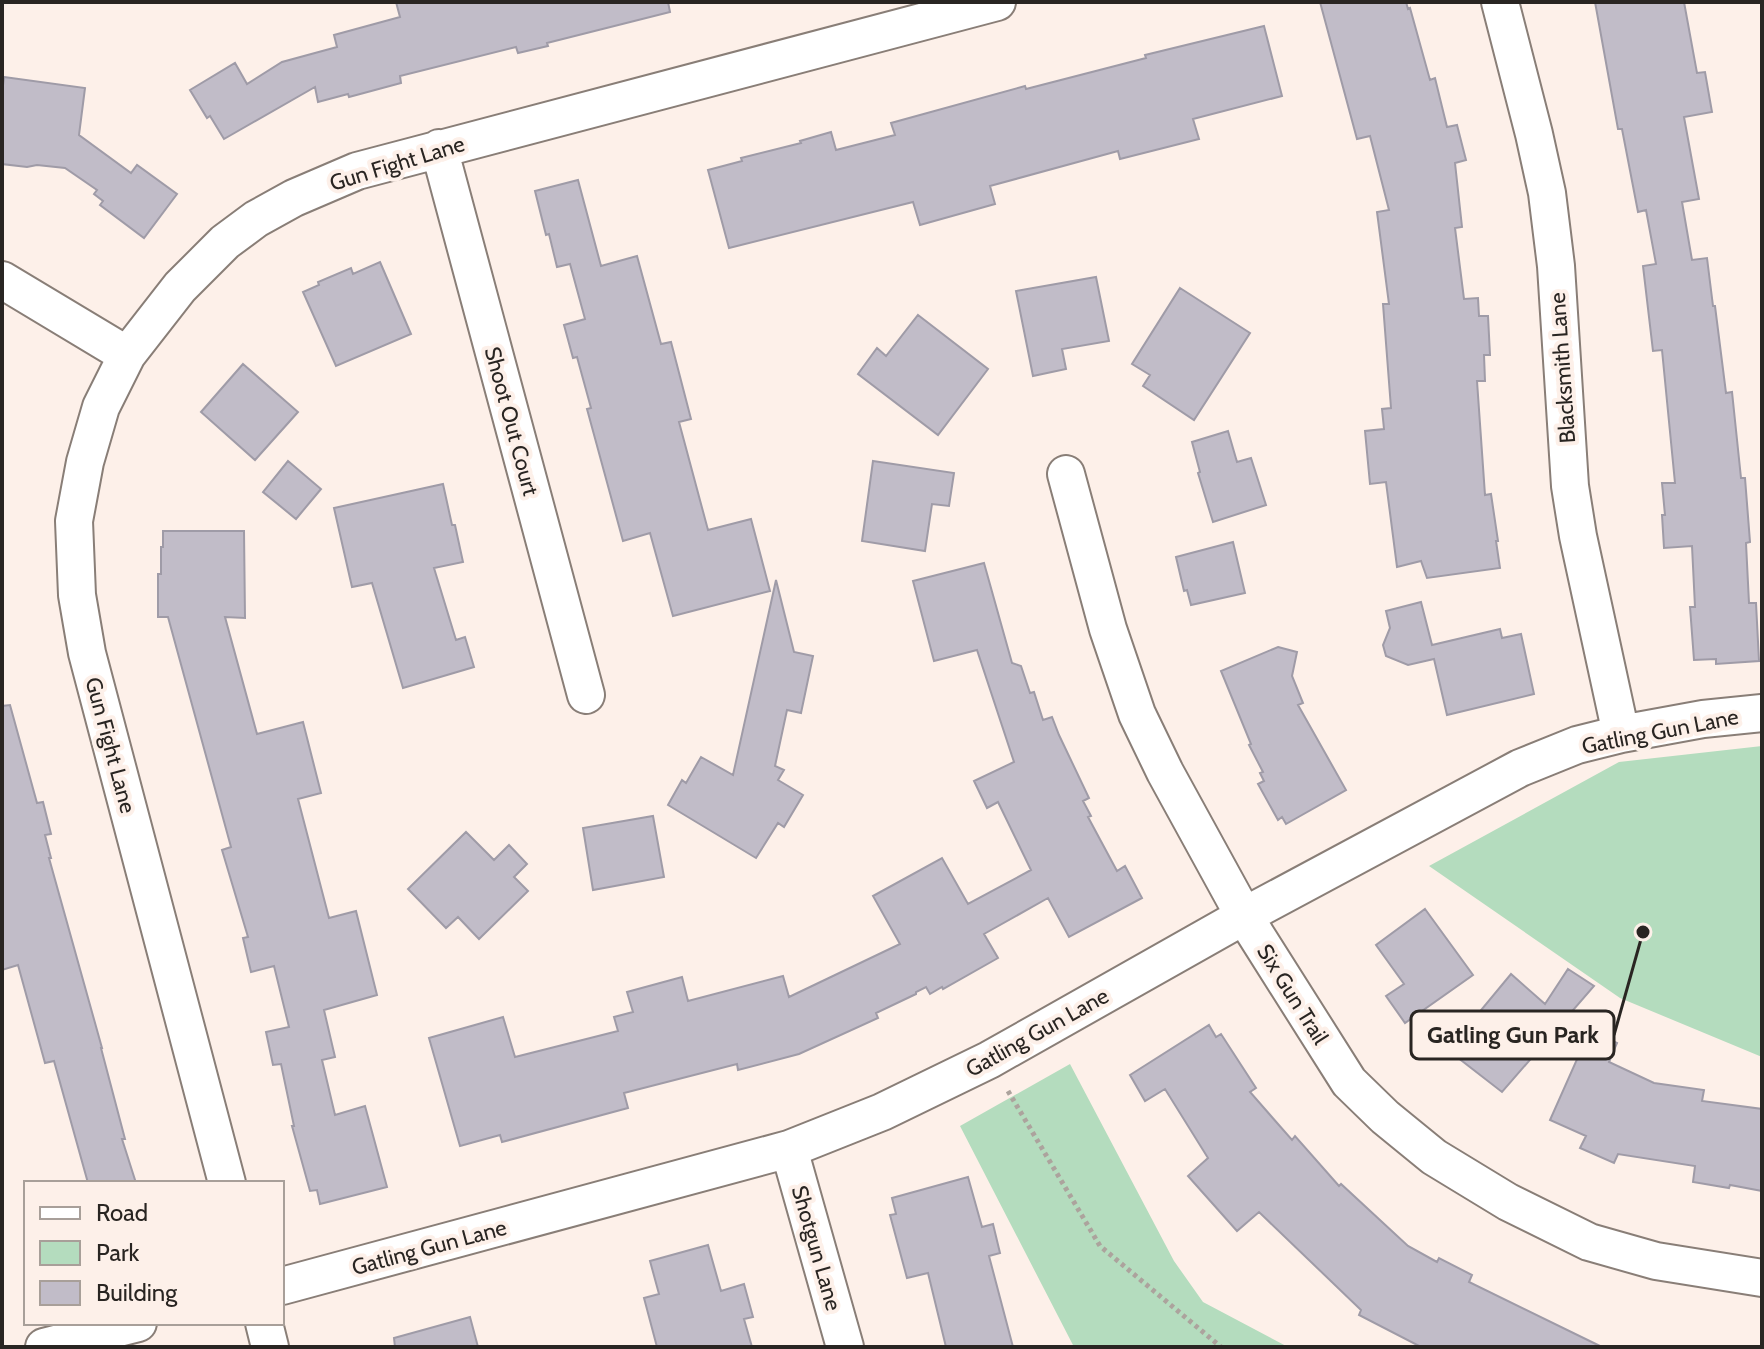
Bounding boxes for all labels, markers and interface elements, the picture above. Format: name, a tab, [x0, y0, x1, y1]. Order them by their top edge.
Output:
street label: Gun Fight Lane	[326, 130, 468, 197]
street label: Blacksmith Lane	[1544, 292, 1581, 444]
street label: Shoot Out Court	[479, 344, 545, 499]
street label: Gun Fight Lane	[79, 674, 142, 816]
street label: Gatling Gun Lane	[1579, 703, 1741, 760]
street label: Six Gun Trail	[1251, 939, 1334, 1050]
street label: Gatling Gun Lane	[961, 982, 1113, 1083]
callout: Gatling Gun Park	[1411, 1011, 1614, 1059]
text: Gatling Gun Park	[1427, 1020, 1599, 1049]
legend	[24, 1181, 284, 1325]
street label: Shotgun Lane	[786, 1182, 847, 1314]
text: Road	[96, 1198, 148, 1227]
street label: Gatling Gun Lane	[349, 1214, 509, 1281]
text: Park	[96, 1238, 139, 1267]
text: Building	[96, 1278, 178, 1307]

